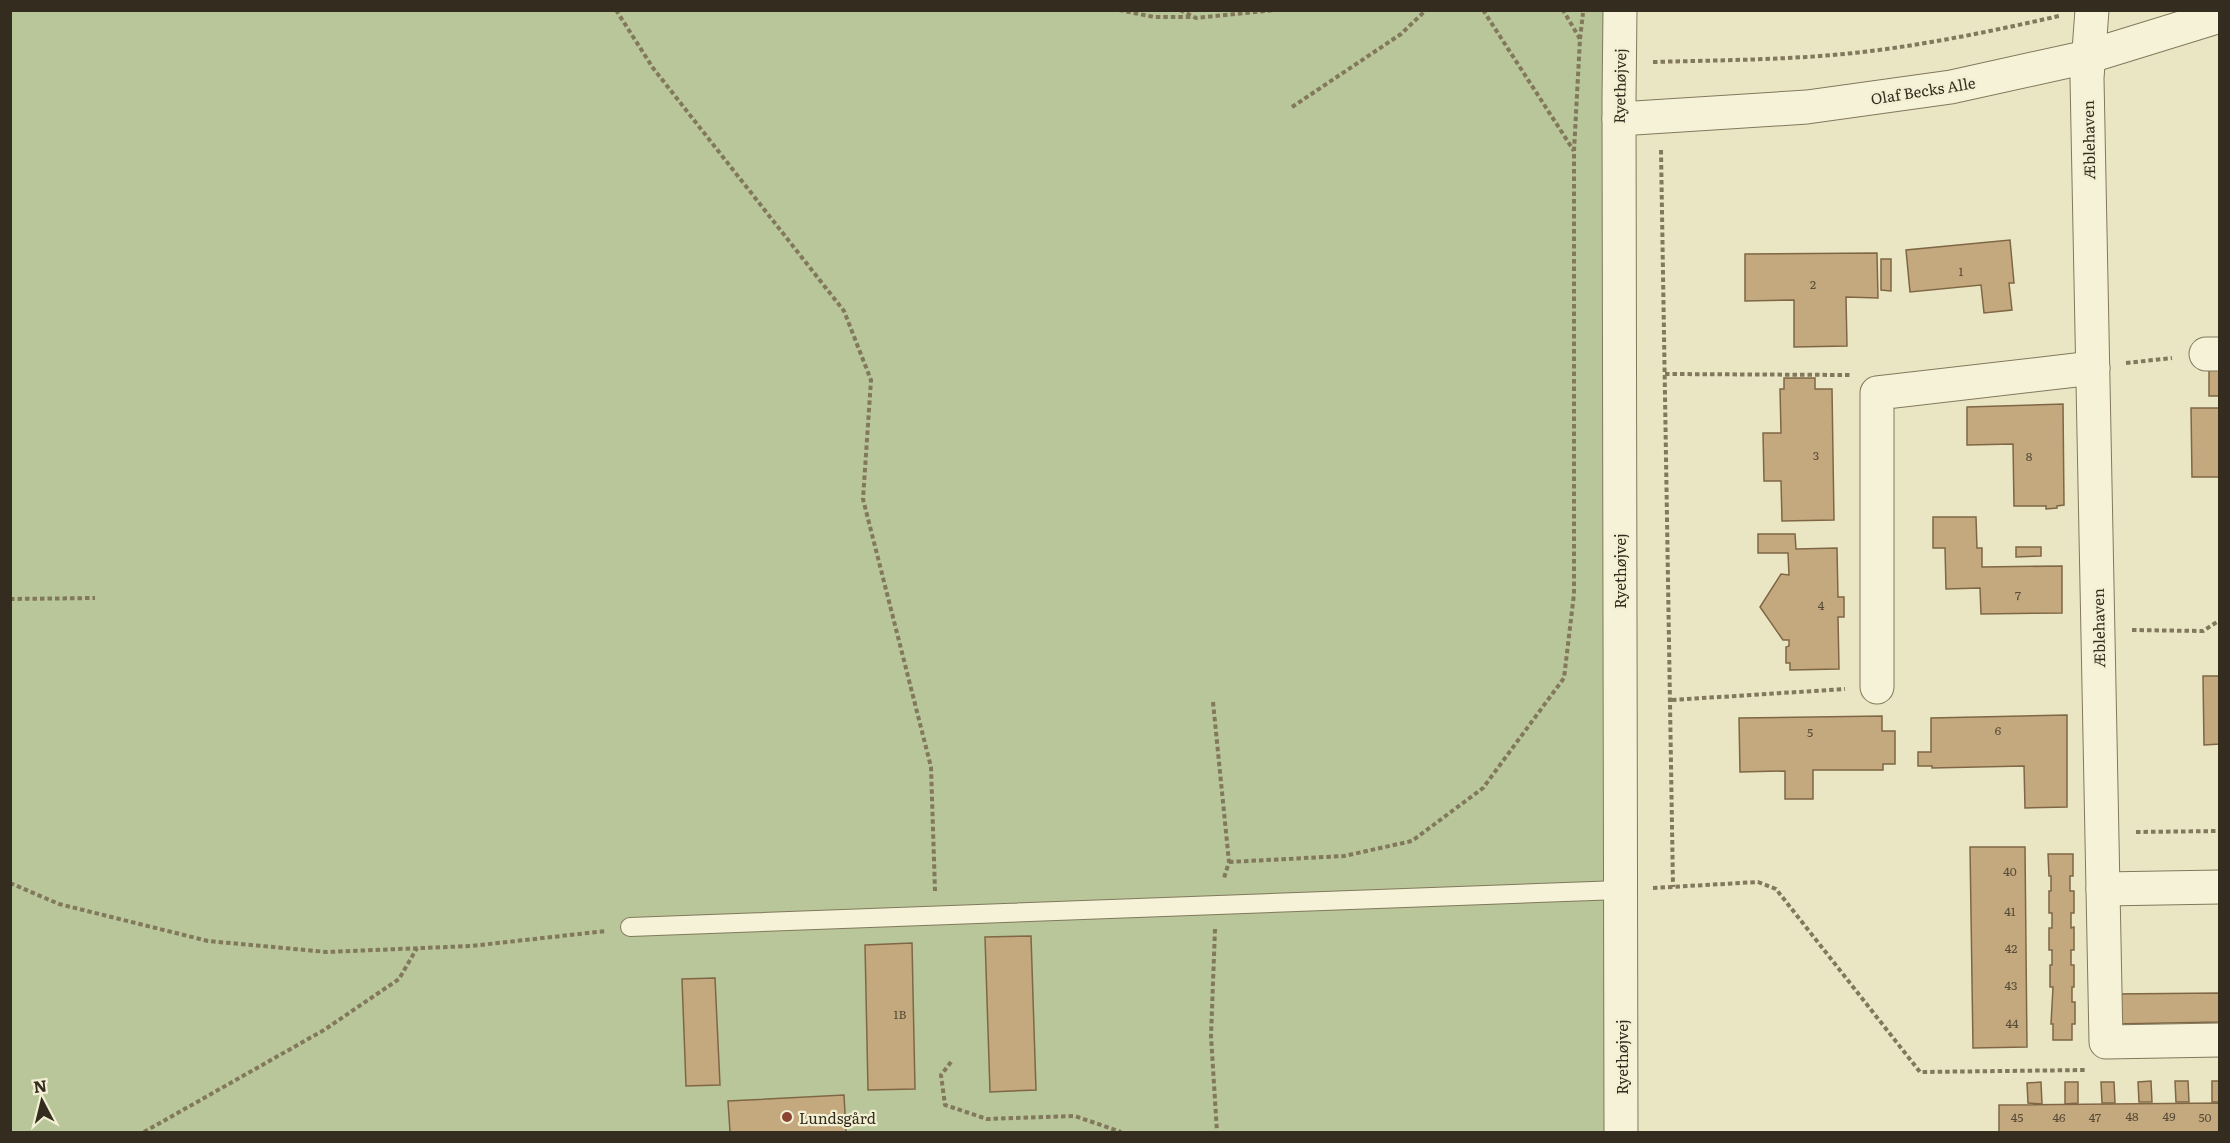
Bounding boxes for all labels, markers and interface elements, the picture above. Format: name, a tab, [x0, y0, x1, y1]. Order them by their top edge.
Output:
street label: Ryethøjvej	[1607, 48, 1631, 124]
street label: Olaf Becks Alle	[1869, 70, 1977, 110]
street label: Æblehaven	[2076, 100, 2100, 180]
house number: 1	[1959, 262, 1964, 280]
house number: 2	[1810, 275, 1816, 293]
house number: 3	[1813, 446, 1819, 464]
house number: 8	[2026, 447, 2033, 465]
street label: Ryethøjvej	[1608, 533, 1631, 609]
house number: 7	[2015, 586, 2021, 604]
street label: Æblehaven	[2086, 588, 2110, 668]
house number: 4	[1818, 596, 1825, 614]
house number: 6	[1995, 721, 2002, 739]
house number: 5	[1807, 723, 1813, 741]
house number: 40	[2003, 862, 2017, 880]
house number: 41	[2004, 902, 2016, 920]
house number: 42	[2005, 939, 2017, 957]
house number: 43	[2004, 976, 2018, 994]
house number: 1B	[894, 1005, 906, 1023]
house number: 44	[2005, 1014, 2019, 1032]
street label: Ryethøjvej	[1610, 1019, 1633, 1095]
north arrow	[12, 1071, 72, 1131]
text: N	[32, 1072, 48, 1098]
place label: Lundsgård	[799, 1106, 876, 1129]
house number: 48	[2125, 1107, 2139, 1125]
house number: 49	[2163, 1107, 2175, 1125]
house number: 45	[2011, 1108, 2023, 1126]
house number: 46	[2052, 1108, 2066, 1126]
house number: 47	[2089, 1108, 2101, 1126]
house number: 50	[2198, 1108, 2212, 1126]
marker: Lundsgård	[780, 1110, 794, 1124]

